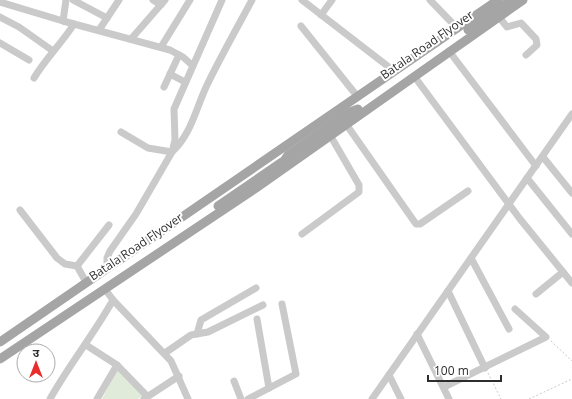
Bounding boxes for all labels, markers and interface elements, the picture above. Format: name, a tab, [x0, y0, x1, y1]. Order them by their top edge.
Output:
street label: Batala Road Flyover	[377, 6, 477, 83]
street label: Batala Road Flyover	[85, 209, 186, 284]
north arrow	[16, 343, 56, 383]
text: उ	[33, 345, 40, 360]
scale bar	[428, 357, 501, 383]
text: 100 m	[434, 362, 469, 379]

